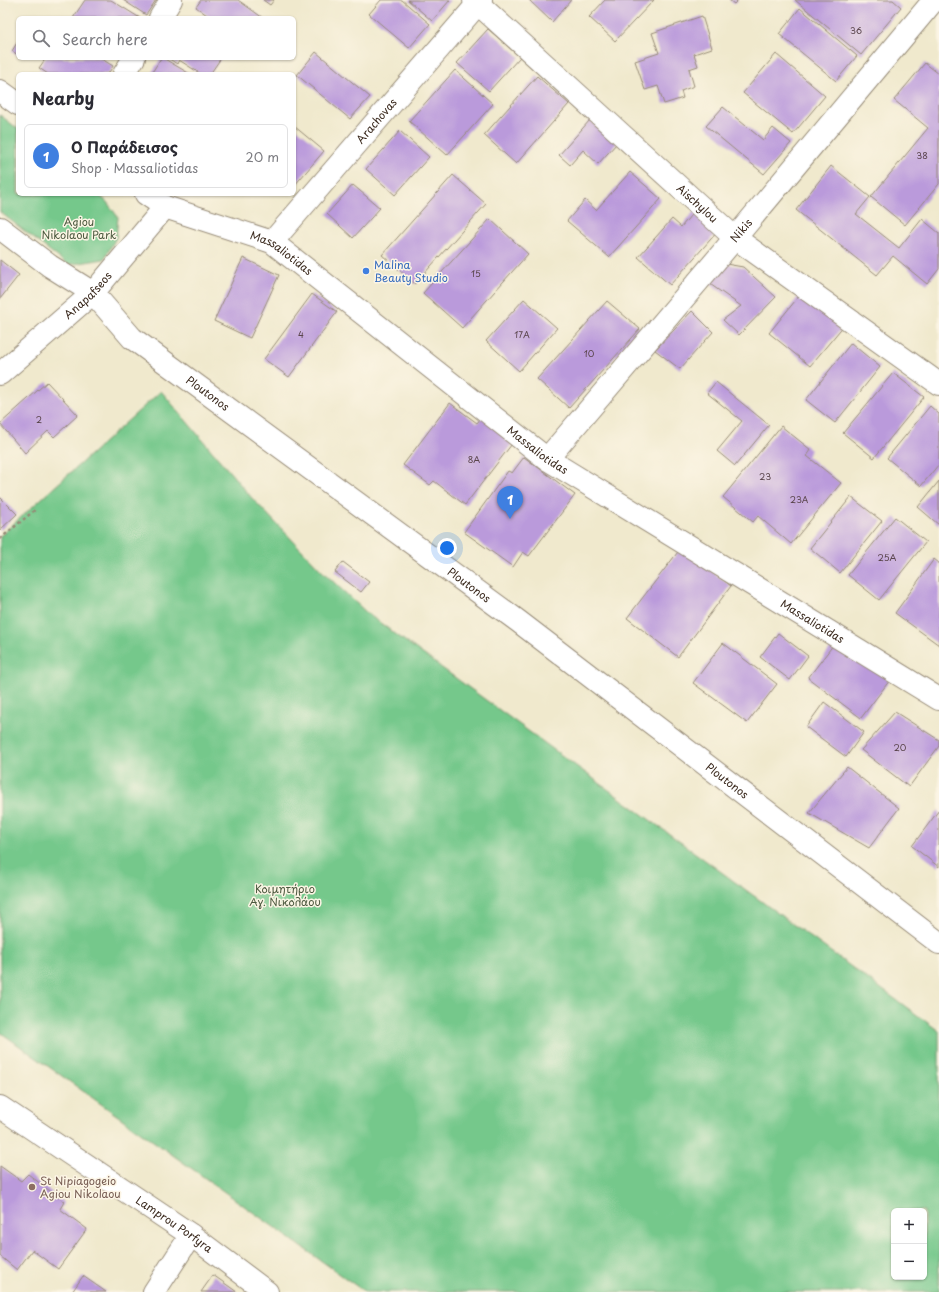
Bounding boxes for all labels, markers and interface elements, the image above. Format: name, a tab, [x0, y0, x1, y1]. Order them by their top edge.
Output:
search box	[16, 16, 296, 60]
house number: 36	[850, 23, 862, 37]
icon: search	[30, 27, 52, 49]
text: Search here	[62, 27, 148, 50]
text: Nearby	[32, 85, 94, 111]
street label: Arachovas	[352, 94, 401, 147]
text: Ο Παράδεισος	[71, 135, 178, 158]
text: 1	[43, 147, 49, 166]
text: 20 m	[245, 147, 279, 166]
house number: 38	[916, 148, 928, 162]
text: Shop · Massaliotidas	[71, 158, 198, 177]
street label: Aischylou	[673, 180, 722, 226]
park label: Agiou Nikolaou Park	[41, 213, 117, 243]
street label: Nikis	[726, 214, 756, 246]
street label: Massaliotidas	[248, 226, 316, 279]
place label: Malina Beauty Studio	[374, 256, 448, 286]
marker: Malina Beauty Studio	[361, 266, 371, 276]
house number: 15	[471, 266, 481, 280]
street label: Anapafseos	[60, 268, 116, 323]
house number: 4	[298, 327, 304, 341]
house number: 17A	[514, 327, 530, 341]
house number: 10	[584, 346, 595, 360]
street label: Ploutonos	[183, 371, 233, 415]
house number: 2	[36, 412, 42, 426]
street label: Massaliotidas	[504, 422, 572, 478]
house number: 8A	[468, 452, 480, 466]
house number: 23	[759, 469, 771, 483]
pin: 1	[497, 486, 523, 519]
house number: 23A	[790, 492, 809, 506]
your location	[437, 538, 457, 558]
house number: 25A	[878, 550, 897, 564]
street label: Ploutonos	[444, 563, 495, 606]
street label: Massaliotidas	[777, 595, 848, 647]
house number: 20	[894, 740, 907, 754]
street label: Ploutonos	[702, 759, 752, 803]
park label: Κοιμητήριο Αγ. Νικολάου	[249, 880, 321, 910]
place label: St Nipiagogeio Agiou Nikolaou	[40, 1172, 121, 1202]
marker: St Nipiagogeio Agiou Nikolaou	[27, 1182, 37, 1192]
street label: Lamprou Porfyra	[133, 1191, 217, 1257]
map controls	[891, 1208, 927, 1280]
button: +	[891, 1208, 927, 1244]
button: −	[891, 1244, 927, 1280]

